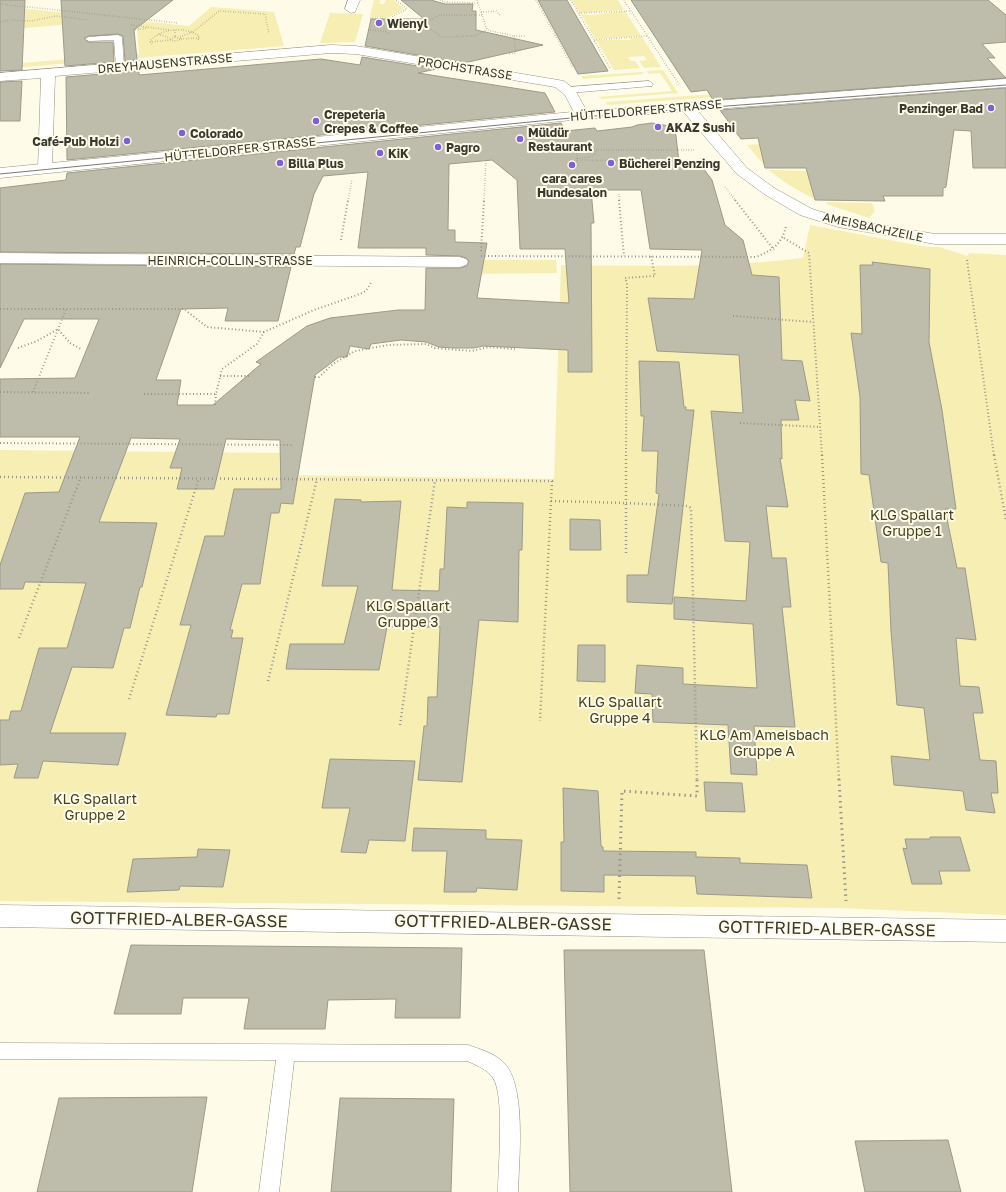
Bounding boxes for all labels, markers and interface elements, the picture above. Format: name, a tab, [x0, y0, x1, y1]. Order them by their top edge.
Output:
place label: Wienyl	[387, 16, 428, 31]
marker: Wienyl	[374, 18, 384, 28]
street label: DREYHAUSENSTRASSE	[97, 50, 233, 76]
street label: PROCHSTRASSE	[416, 53, 514, 83]
street label: HÜTTELDORFER STRASSE	[570, 96, 722, 124]
place label: Penzinger Bad	[899, 101, 983, 116]
marker: Penzinger Bad	[986, 103, 996, 113]
place label: Crepeteria Crepes & Coffee	[324, 107, 419, 136]
marker: Crepeteria Crepes & Coffee	[311, 116, 321, 126]
place label: AKAZ Sushi	[666, 120, 735, 135]
marker: AKAZ Sushi	[653, 122, 663, 132]
place label: Müldür Restaurant	[528, 125, 593, 154]
place label: Colorado	[190, 126, 243, 141]
marker: Colorado	[177, 128, 187, 138]
place label: Café-Pub Holzi	[32, 134, 119, 149]
street label: HÜTTELDORFER STRASSE	[164, 134, 316, 164]
marker: Müldür Restaurant	[515, 134, 525, 144]
marker: Café-Pub Holzi	[122, 136, 132, 146]
place label: Pagro	[446, 140, 480, 155]
marker: Pagro	[433, 142, 443, 152]
place label: KiK	[388, 146, 409, 161]
marker: KiK	[375, 148, 385, 158]
place label: Billa Plus	[288, 156, 344, 171]
place label: Bücherei Penzing	[619, 156, 720, 171]
marker: Billa Plus	[275, 158, 285, 168]
marker: Bücherei Penzing	[606, 158, 616, 168]
marker: cara cares Hundesalon	[567, 160, 577, 170]
place label: cara cares Hundesalon	[537, 171, 607, 200]
street label: AMEISBACHZEILE	[821, 209, 925, 245]
street label: HEINRICH-COLLIN-STRASSE	[147, 253, 313, 268]
park label: KLG Spallart Gruppe 1	[870, 506, 954, 539]
park label: KLG Spallart Gruppe 3	[366, 597, 450, 630]
park label: KLG Spallart Gruppe 4	[578, 693, 662, 726]
park label: KLG Am Ameisbach Gruppe A	[699, 726, 829, 759]
park label: KLG Spallart Gruppe 2	[53, 790, 137, 823]
street label: GOTTFRIED-ALBER-GASSE	[70, 907, 288, 931]
street label: GOTTFRIED-ALBER-GASSE	[394, 910, 612, 934]
street label: GOTTFRIED-ALBER-GASSE	[718, 916, 936, 940]

